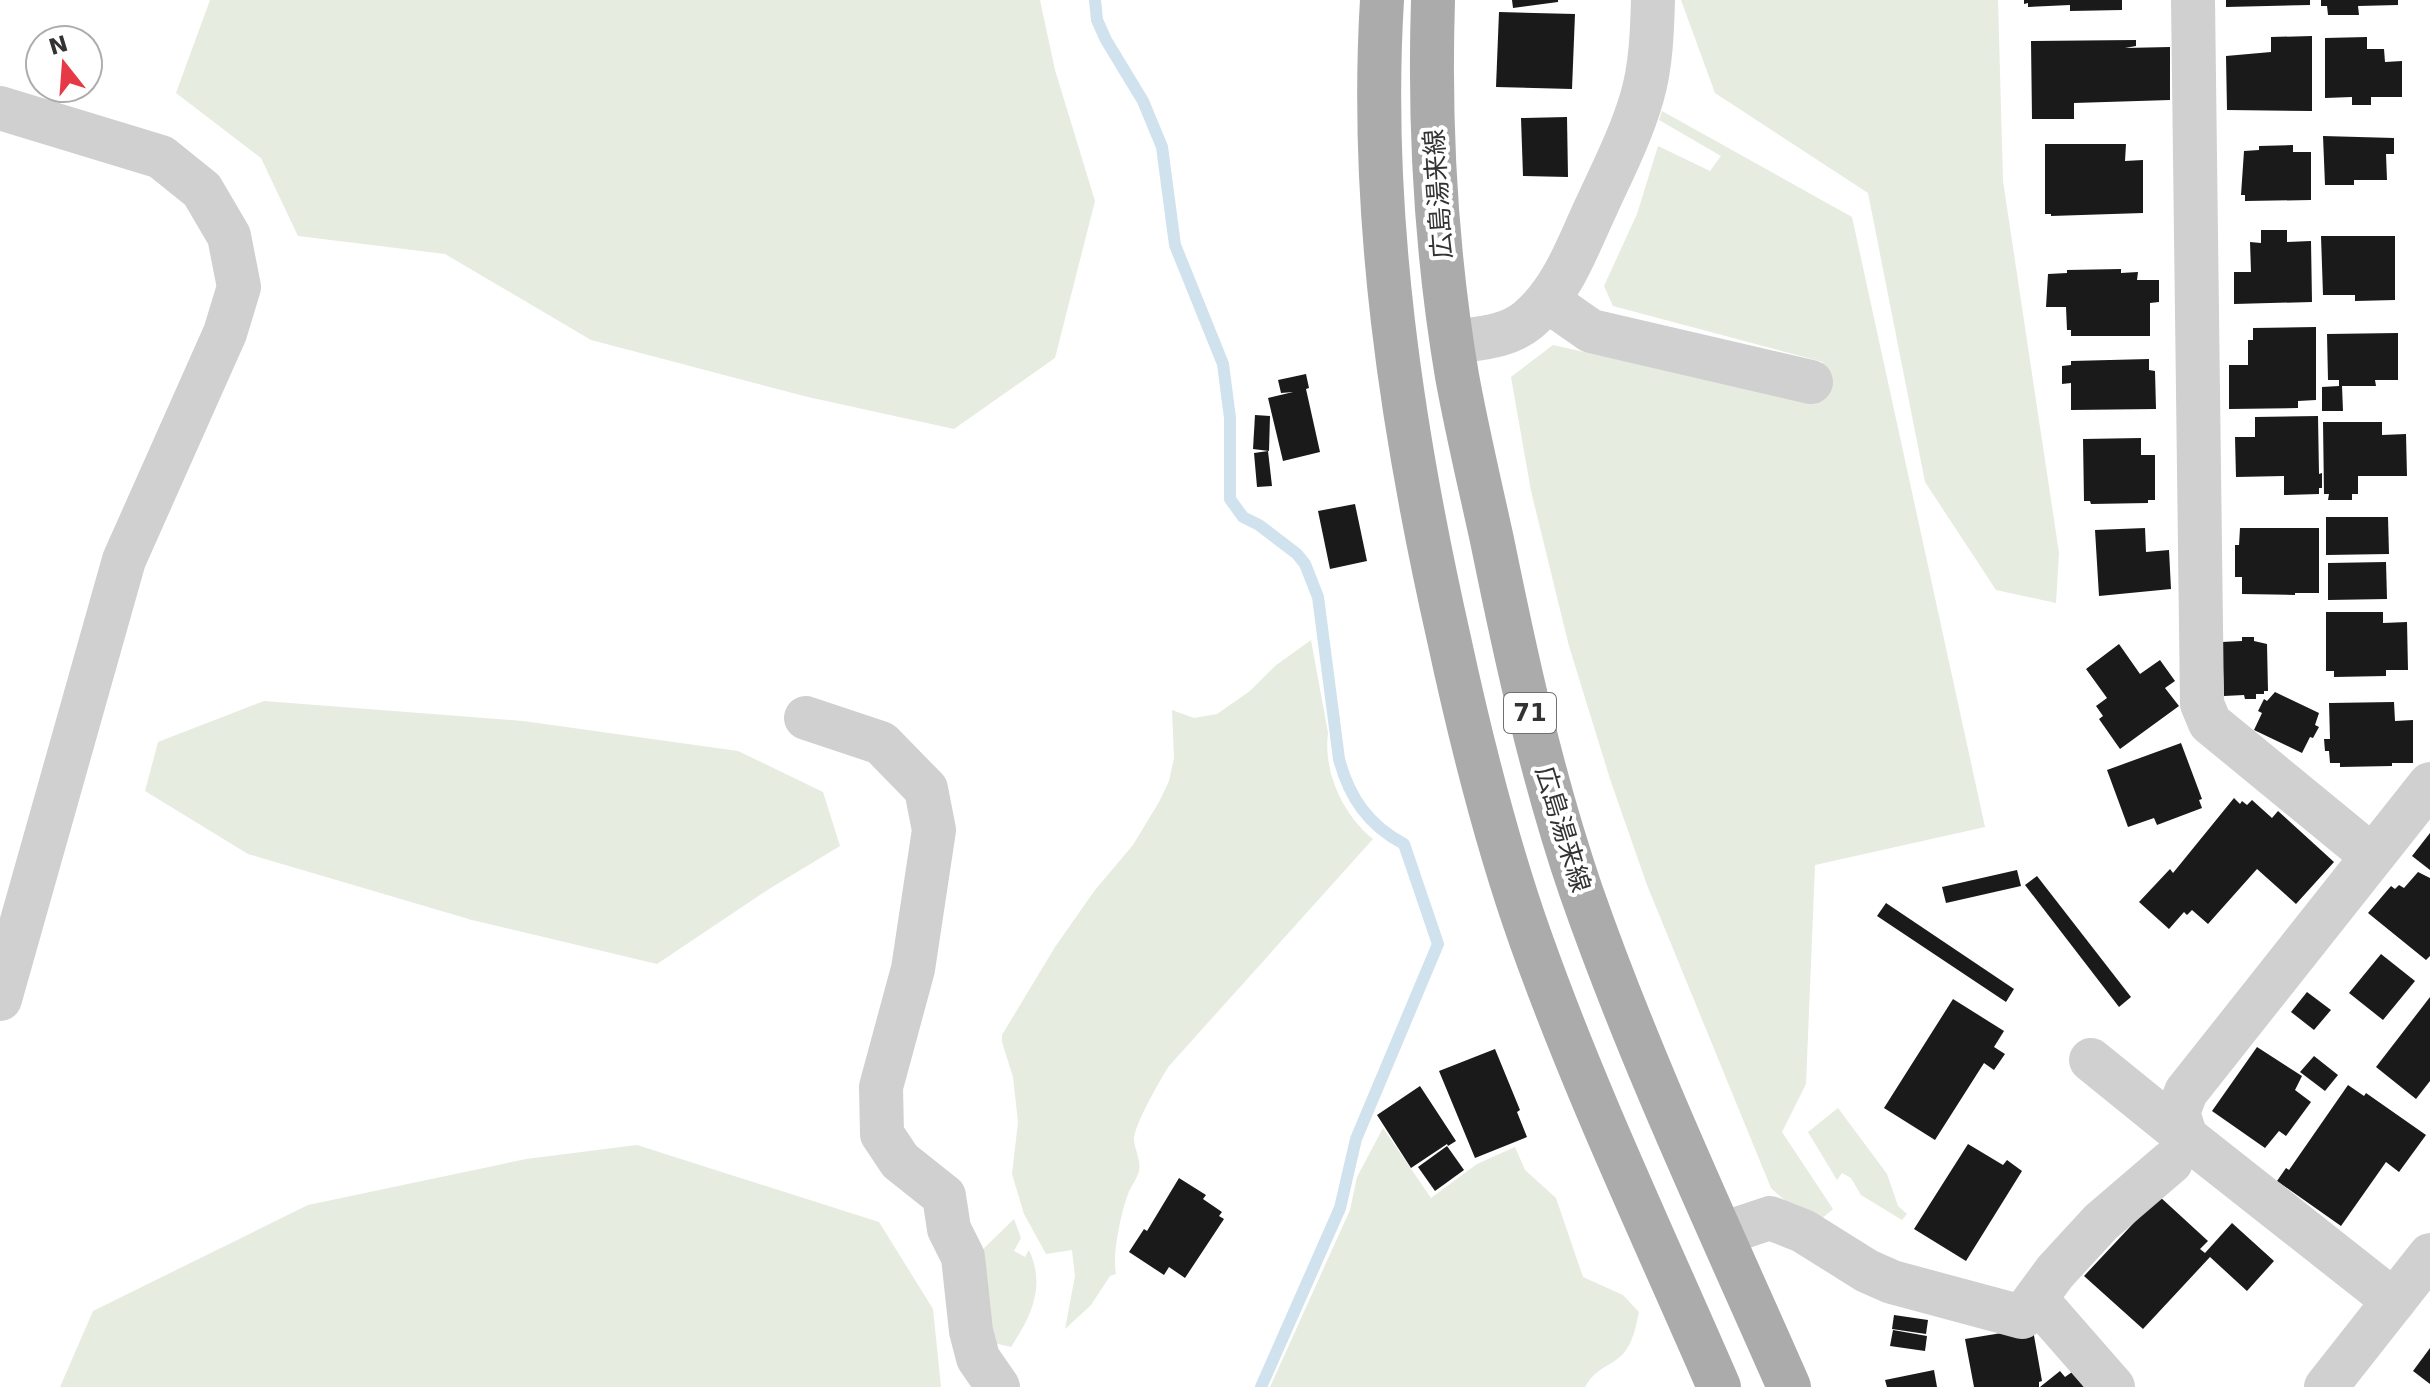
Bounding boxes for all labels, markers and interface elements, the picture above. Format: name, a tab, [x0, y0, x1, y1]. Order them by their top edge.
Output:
north arrow	[24, 24, 104, 104]
text: N	[46, 31, 71, 60]
street label: 広島湯来線	[1419, 128, 1457, 260]
road number: 71	[1504, 693, 1556, 733]
street label: 広島湯来線	[1530, 762, 1596, 896]

